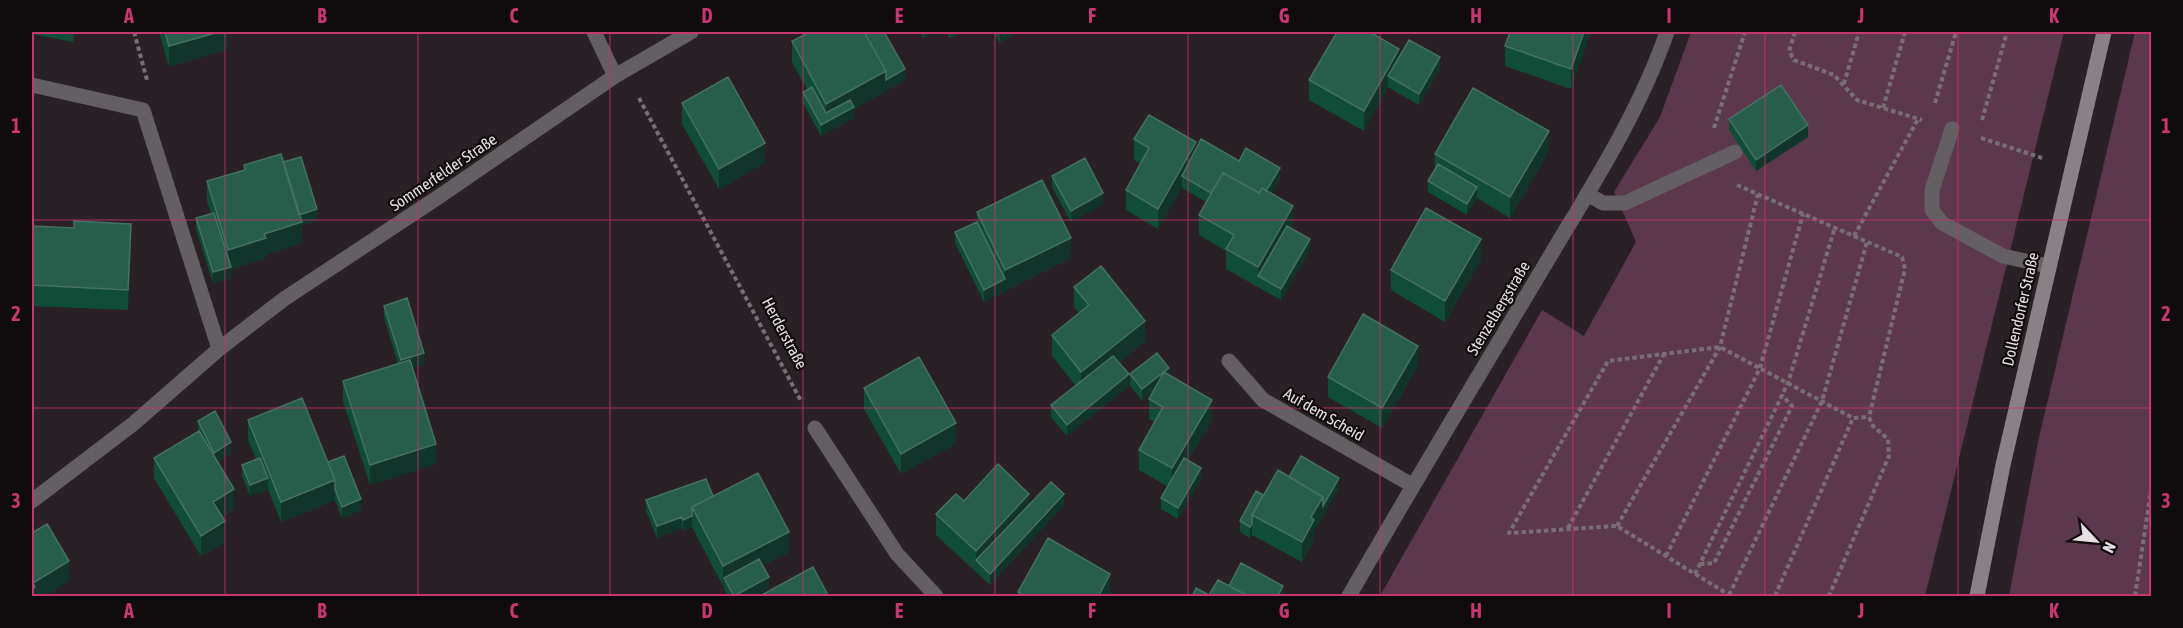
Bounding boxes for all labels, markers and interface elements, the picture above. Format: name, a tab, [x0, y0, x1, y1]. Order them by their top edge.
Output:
text: A	[123, 4, 134, 27]
text: B	[317, 4, 327, 27]
text: C	[510, 4, 519, 27]
text: D	[701, 4, 713, 27]
text: E	[895, 4, 904, 27]
text: F	[1088, 4, 1096, 27]
text: G	[1279, 4, 1290, 27]
text: H	[1470, 4, 1482, 27]
text: I	[1666, 4, 1672, 27]
text: J	[1857, 4, 1864, 27]
text: K	[2049, 4, 2059, 27]
text: 1	[11, 114, 21, 137]
text: 1	[2161, 114, 2171, 137]
street label: Sommerfelder Straße	[386, 130, 500, 214]
street label: Dollendorfer Straße	[1998, 250, 2042, 368]
street label: Stenzelbergstraße	[1463, 258, 1534, 359]
street label: Herderstraße	[759, 294, 811, 372]
text: 2	[11, 302, 21, 325]
text: 2	[2161, 302, 2171, 325]
street label: Auf dem Scheid	[1281, 384, 1367, 444]
text: 3	[11, 489, 21, 512]
text: 3	[2161, 489, 2171, 512]
north arrow	[2066, 511, 2126, 571]
text: N	[2099, 539, 2120, 556]
text: A	[123, 599, 134, 622]
text: B	[317, 599, 327, 622]
text: C	[510, 599, 519, 622]
text: D	[701, 599, 713, 622]
text: E	[895, 599, 904, 622]
text: F	[1088, 599, 1096, 622]
text: G	[1279, 599, 1290, 622]
text: H	[1470, 599, 1482, 622]
text: I	[1666, 599, 1672, 622]
text: J	[1857, 599, 1864, 622]
text: K	[2049, 599, 2059, 622]

